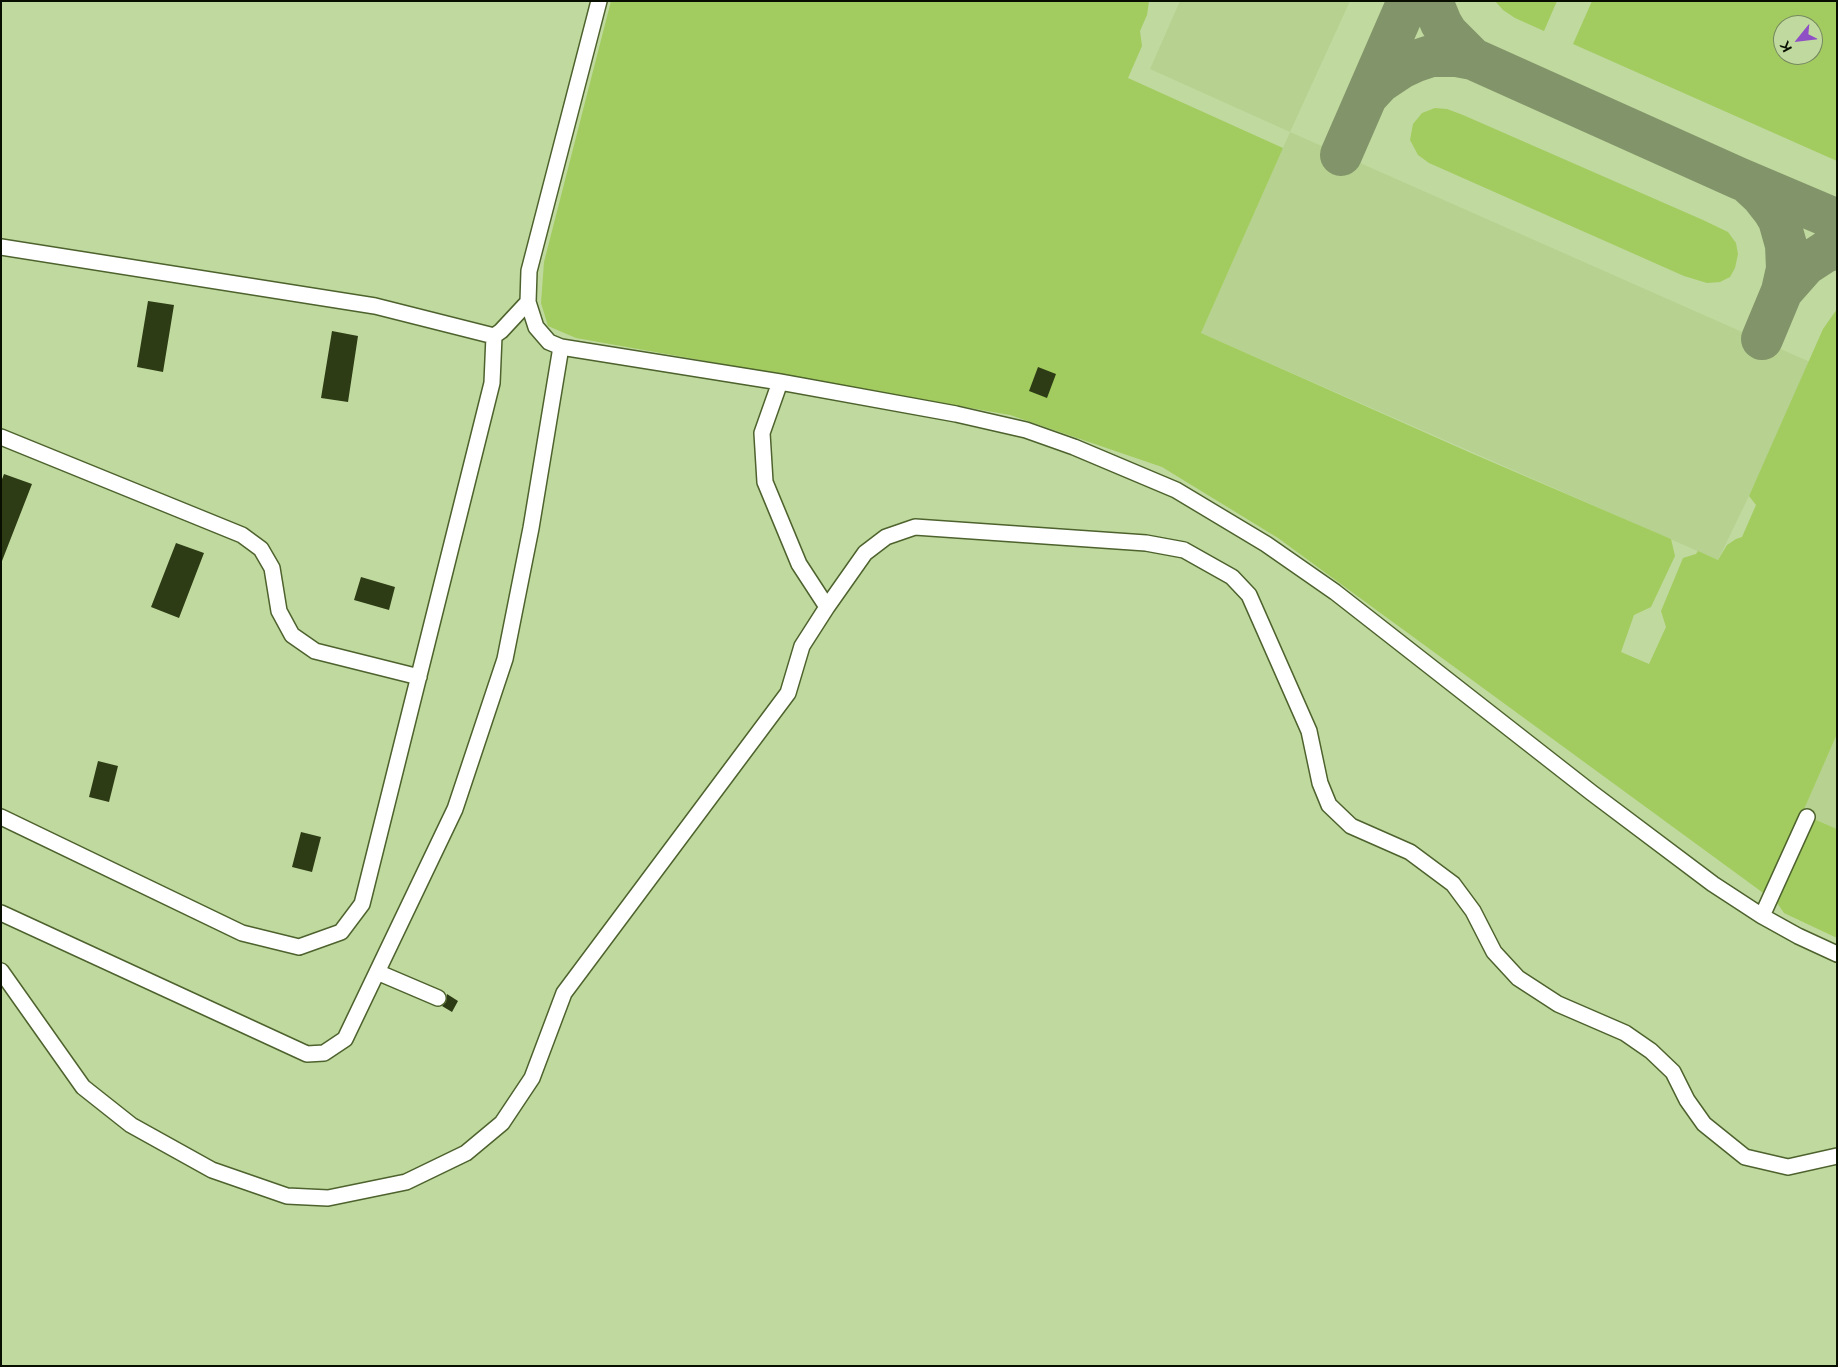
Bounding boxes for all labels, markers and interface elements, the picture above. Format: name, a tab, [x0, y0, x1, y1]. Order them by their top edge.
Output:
north arrow	[1773, 15, 1823, 65]
text: K	[1776, 38, 1795, 55]

